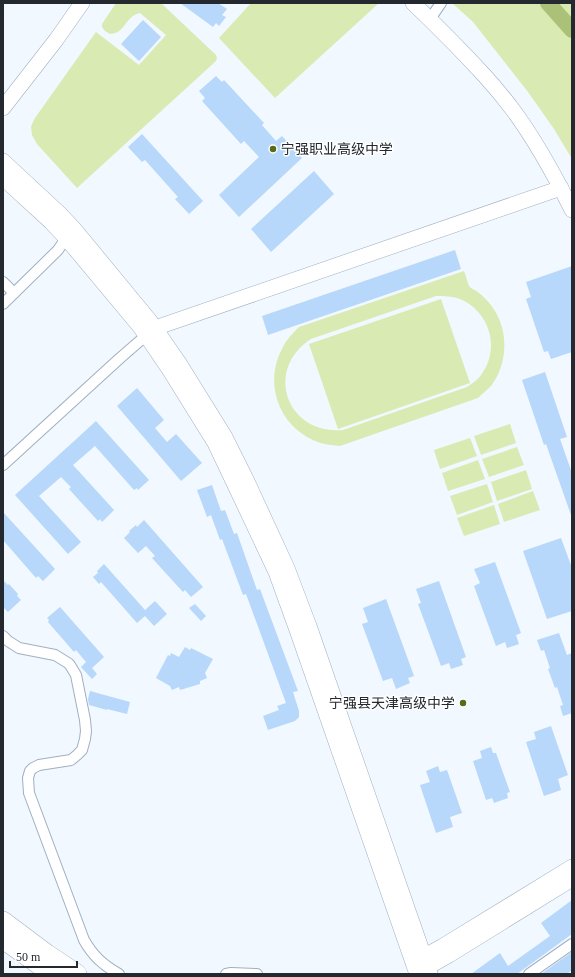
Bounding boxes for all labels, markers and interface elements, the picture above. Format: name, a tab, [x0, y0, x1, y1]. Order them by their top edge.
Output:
place label: 宁强职业高级中学	[281, 141, 393, 157]
marker: 宁强职业高级中学	[268, 144, 278, 154]
place label: 宁强县天津高级中学	[329, 695, 455, 711]
marker: 宁强县天津高级中学	[458, 698, 468, 708]
scale bar	[10, 943, 77, 969]
text: 50 m	[16, 950, 41, 964]

